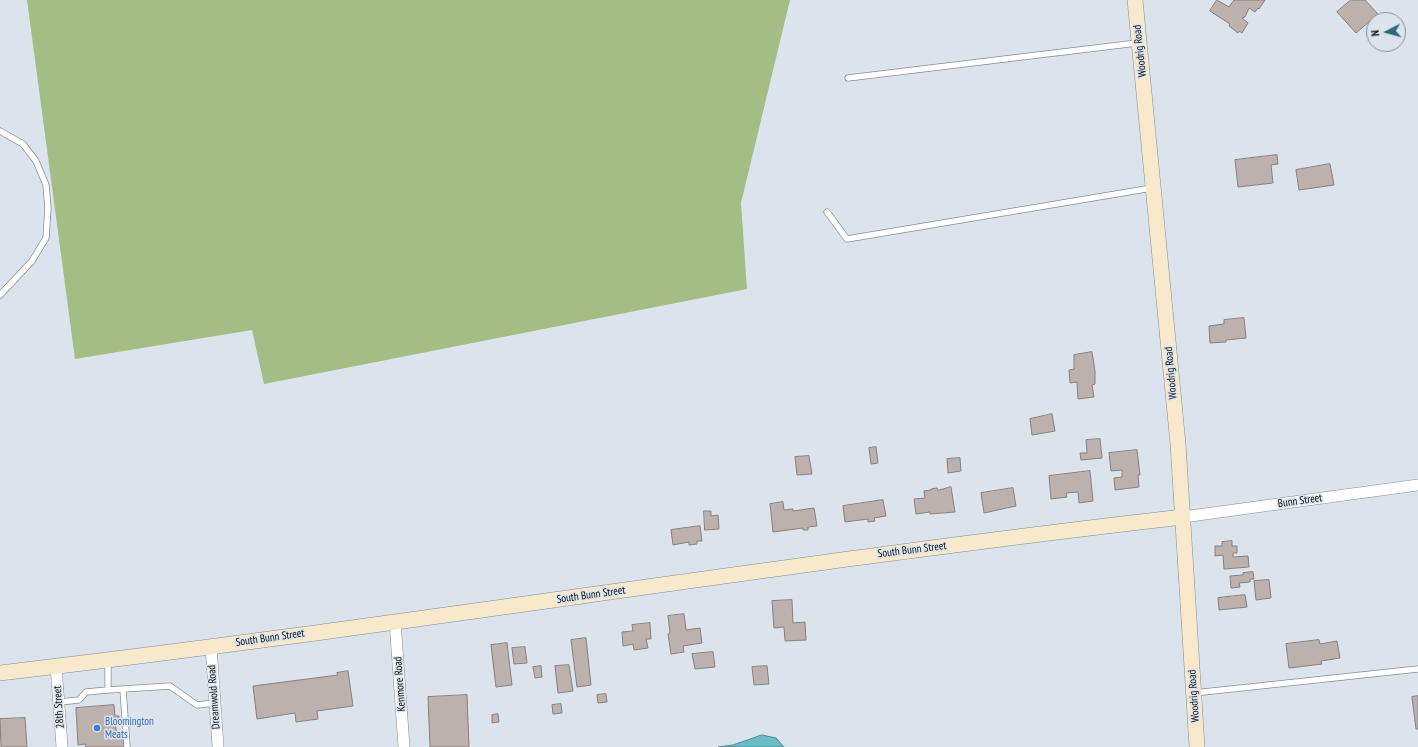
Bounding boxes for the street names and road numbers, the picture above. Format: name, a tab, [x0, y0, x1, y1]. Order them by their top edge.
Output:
street label: Woodrig Road	[1131, 24, 1149, 78]
street label: Woodrig Road	[1162, 346, 1180, 400]
street label: Bunn Street	[1277, 491, 1323, 511]
street label: South Bunn Street	[877, 539, 947, 561]
street label: South Bunn Street	[556, 584, 626, 606]
street label: South Bunn Street	[235, 627, 305, 649]
street label: Kenmore Road	[392, 656, 408, 712]
street label: Dreamwold Road	[205, 664, 223, 730]
street label: Woodrig Road	[1186, 669, 1202, 723]
street label: 28th Street	[51, 685, 67, 729]

